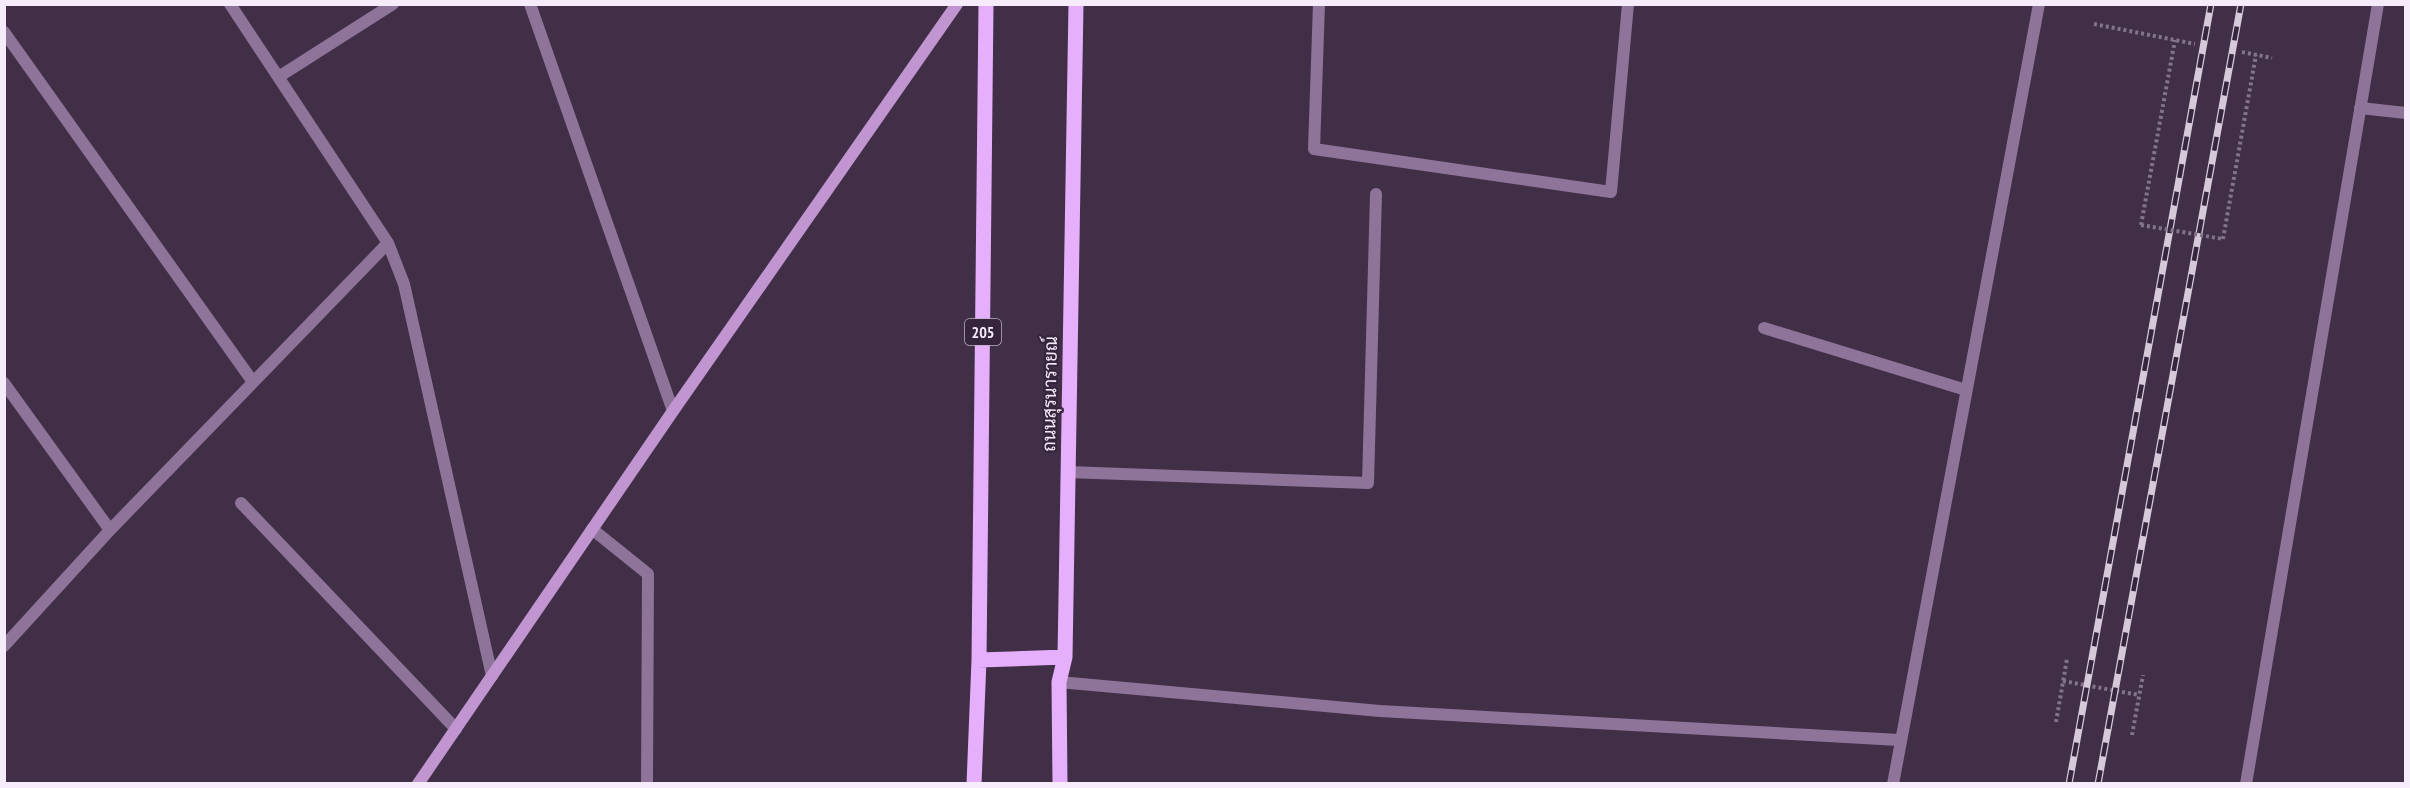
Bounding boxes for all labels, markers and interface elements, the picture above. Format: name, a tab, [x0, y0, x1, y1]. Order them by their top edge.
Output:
road number: 205	[965, 319, 1001, 345]
street label: ถนนสุรนารายณ์	[1036, 336, 1063, 452]

